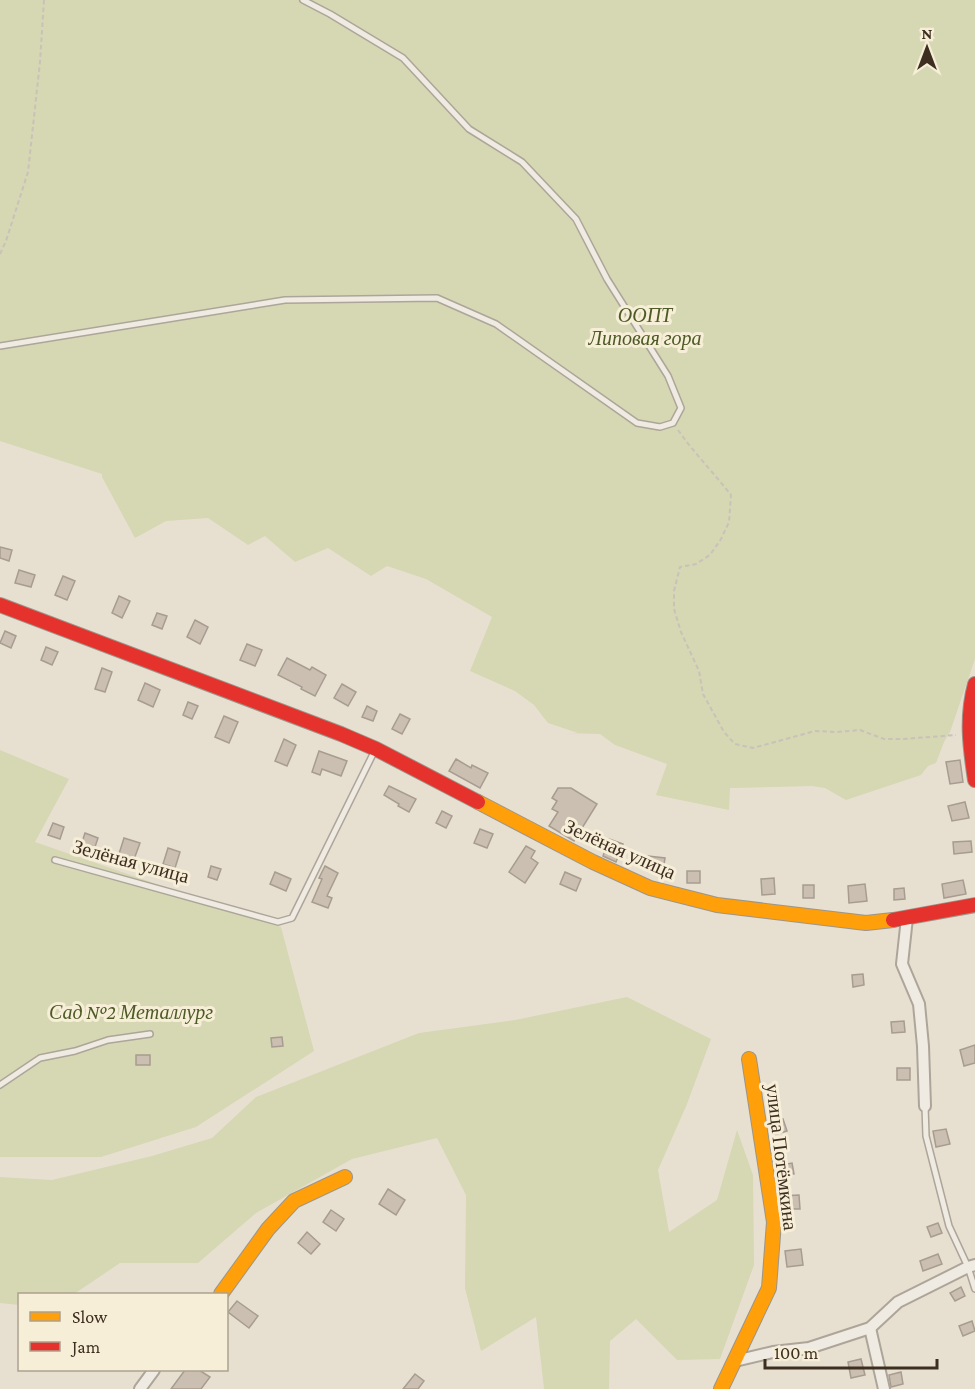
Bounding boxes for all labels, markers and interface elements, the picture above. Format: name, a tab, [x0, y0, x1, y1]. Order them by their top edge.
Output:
north arrow	[897, 18, 957, 78]
text: N	[922, 25, 933, 42]
park label: ООПТ Липовая гора	[588, 304, 701, 350]
street label: Зелёная улица	[560, 815, 679, 884]
street label: Зелёная улица	[70, 835, 192, 888]
park label: Сад №2 Металлург	[49, 1001, 213, 1024]
street label: улица Потёмкина	[761, 1082, 802, 1232]
legend	[18, 1293, 228, 1371]
text: Slow	[72, 1307, 108, 1327]
scale bar	[765, 1332, 938, 1370]
text: Jam	[70, 1337, 101, 1357]
text: 100 m	[774, 1343, 819, 1363]

